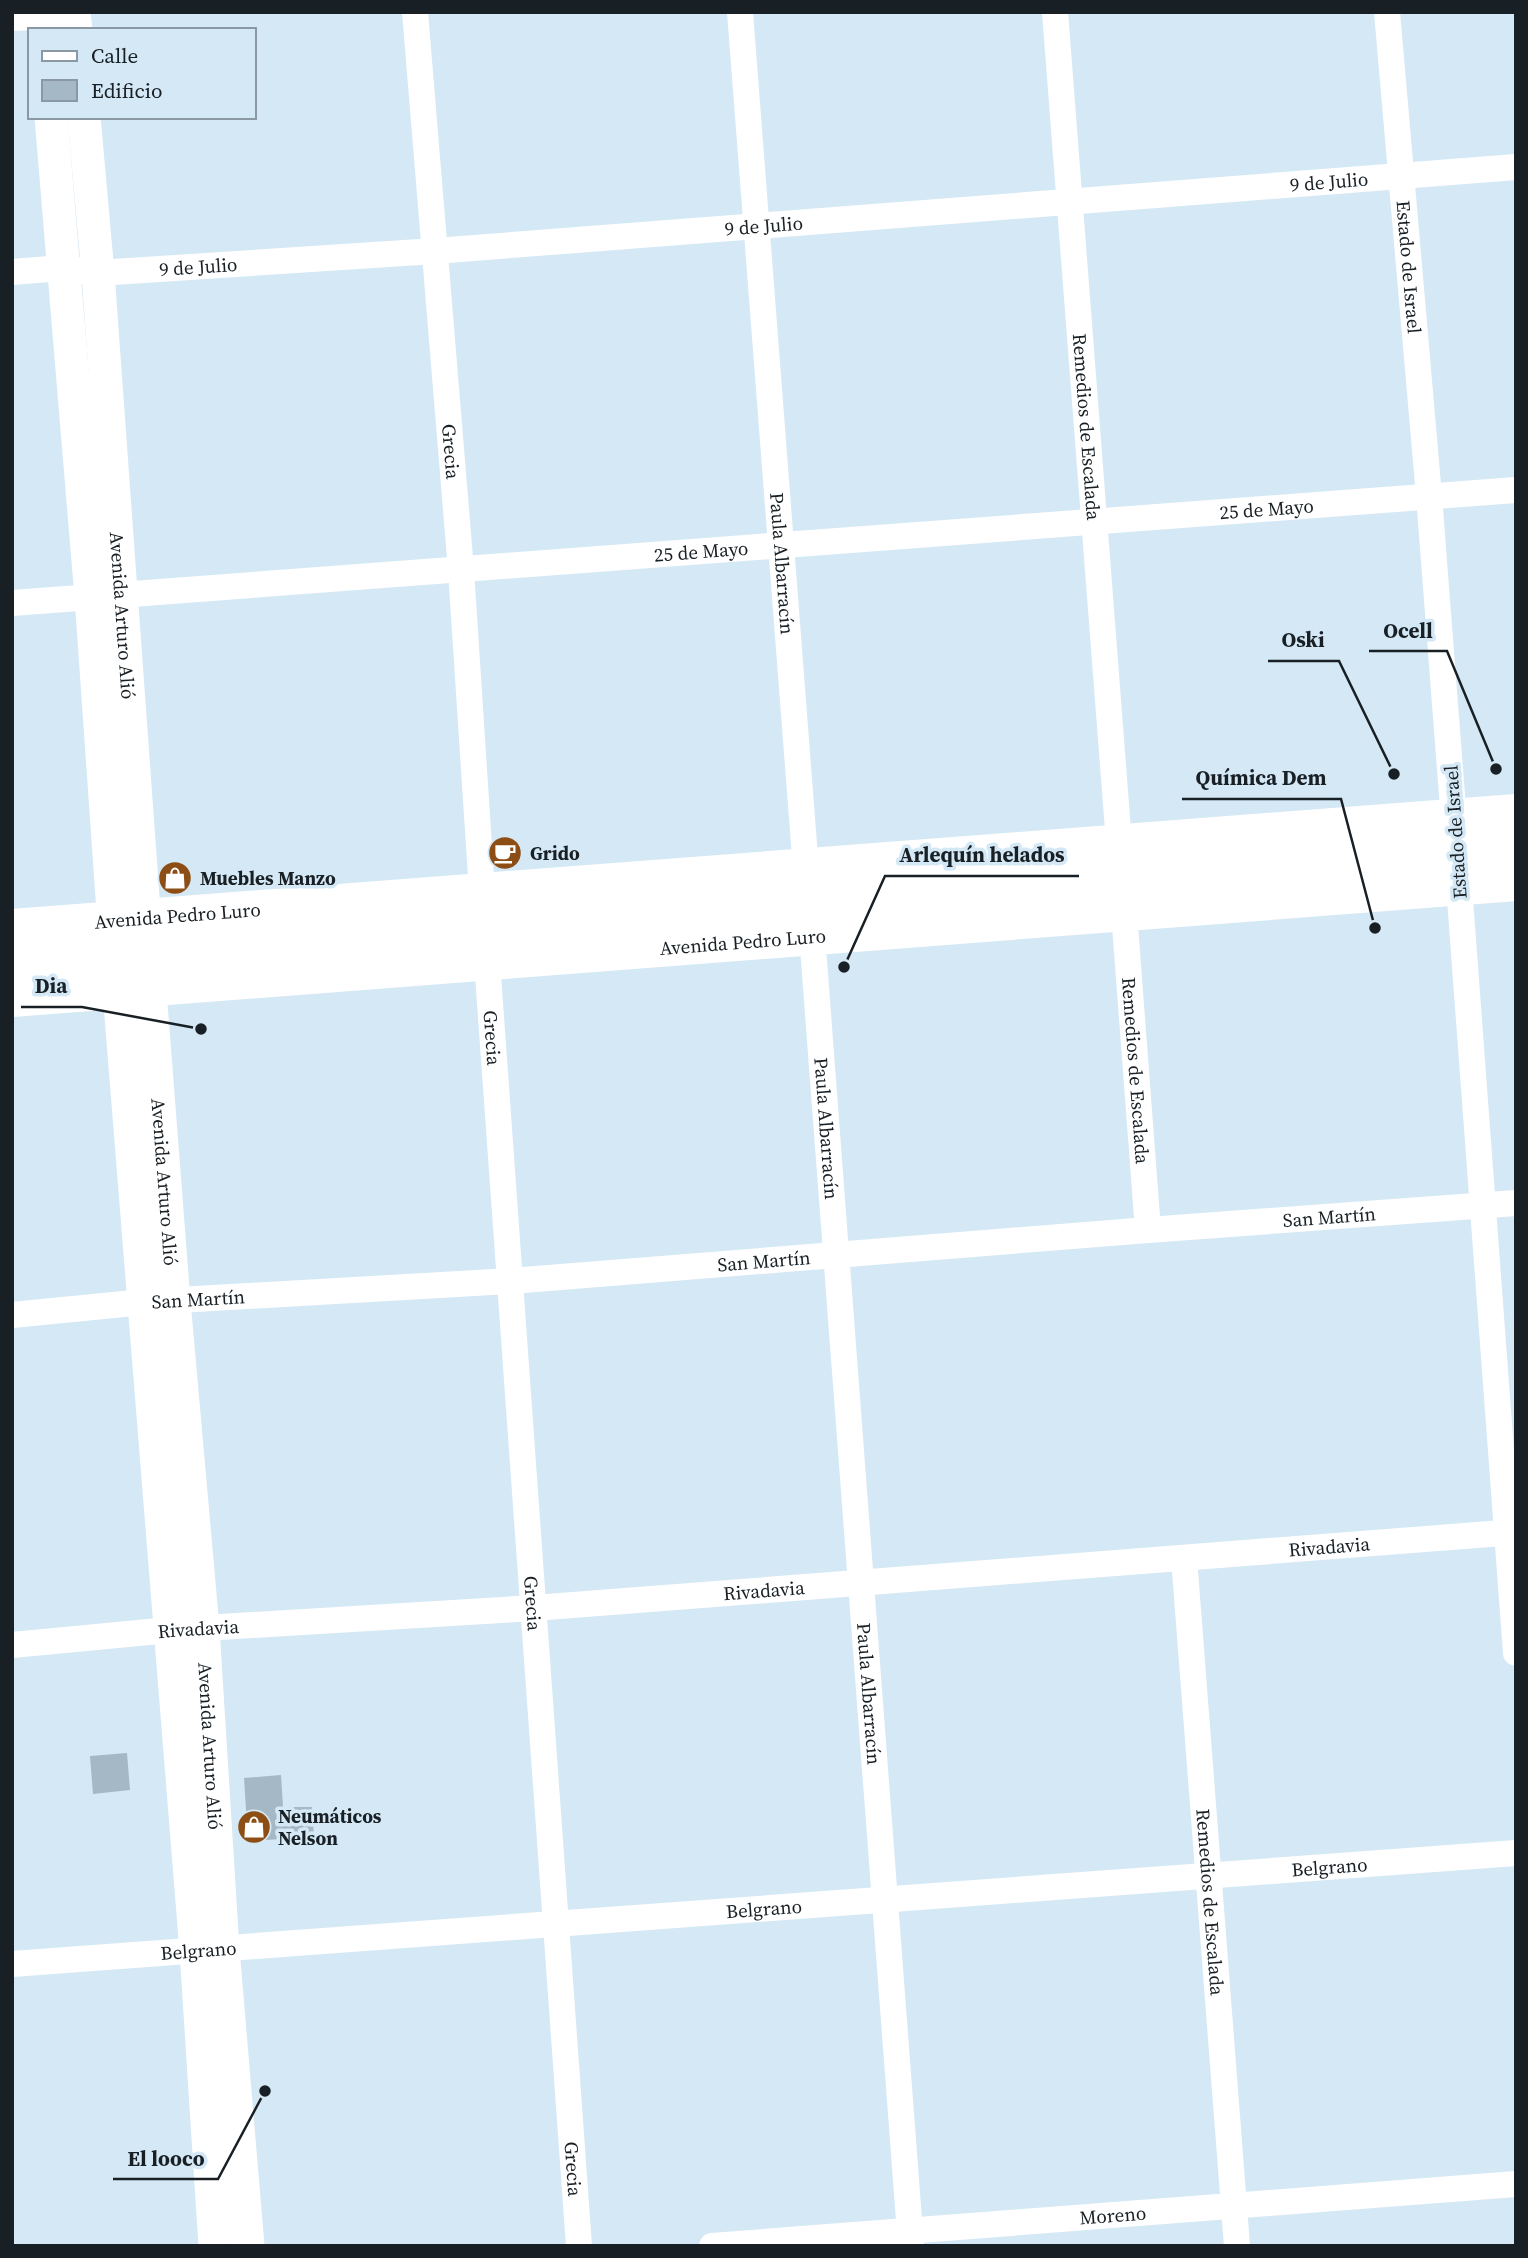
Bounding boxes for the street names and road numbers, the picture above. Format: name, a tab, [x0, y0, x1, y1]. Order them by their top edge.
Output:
street label: 9 de Julio	[1289, 166, 1369, 198]
street label: Estado de Israel	[1390, 199, 1428, 335]
street label: 9 de Julio	[724, 209, 804, 241]
street label: 9 de Julio	[158, 251, 238, 282]
street label: Remedios de Escalada	[1067, 332, 1107, 521]
street label: Grecia	[436, 423, 466, 480]
street label: Paula Albarracín	[764, 491, 801, 635]
street label: 25 de Mayo	[1218, 492, 1315, 525]
street label: Avenida Arturo Alió	[104, 531, 142, 700]
street label: 25 de Mayo	[653, 535, 749, 568]
street label: Estado de Israel	[1437, 764, 1473, 900]
street label: Avenida Pedro Luro	[93, 896, 262, 935]
street label: Avenida Pedro Luro	[659, 922, 827, 961]
street label: Remedios de Escalada	[1116, 976, 1156, 1165]
street label: Grecia	[478, 1009, 507, 1067]
street label: Paula Albarracín	[808, 1056, 845, 1200]
street label: Avenida Arturo Alió	[145, 1097, 184, 1267]
street label: San Martín	[1282, 1200, 1377, 1233]
street label: San Martín	[716, 1244, 812, 1277]
street label: San Martín	[151, 1283, 246, 1315]
street label: Rivadavia	[1288, 1530, 1371, 1563]
street label: Rivadavia	[722, 1574, 806, 1606]
street label: Grecia	[518, 1575, 548, 1632]
street label: Rivadavia	[156, 1613, 240, 1644]
street label: Paula Albarracín	[851, 1622, 888, 1766]
street label: Avenida Arturo Alió	[192, 1662, 229, 1831]
street label: Remedios de Escalada	[1190, 1808, 1231, 1997]
street label: Belgrano	[1290, 1851, 1368, 1883]
street label: Belgrano	[725, 1893, 803, 1924]
street label: Belgrano	[160, 1934, 237, 1966]
street label: Grecia	[559, 2140, 588, 2198]
street label: Moreno	[1079, 2200, 1147, 2231]

